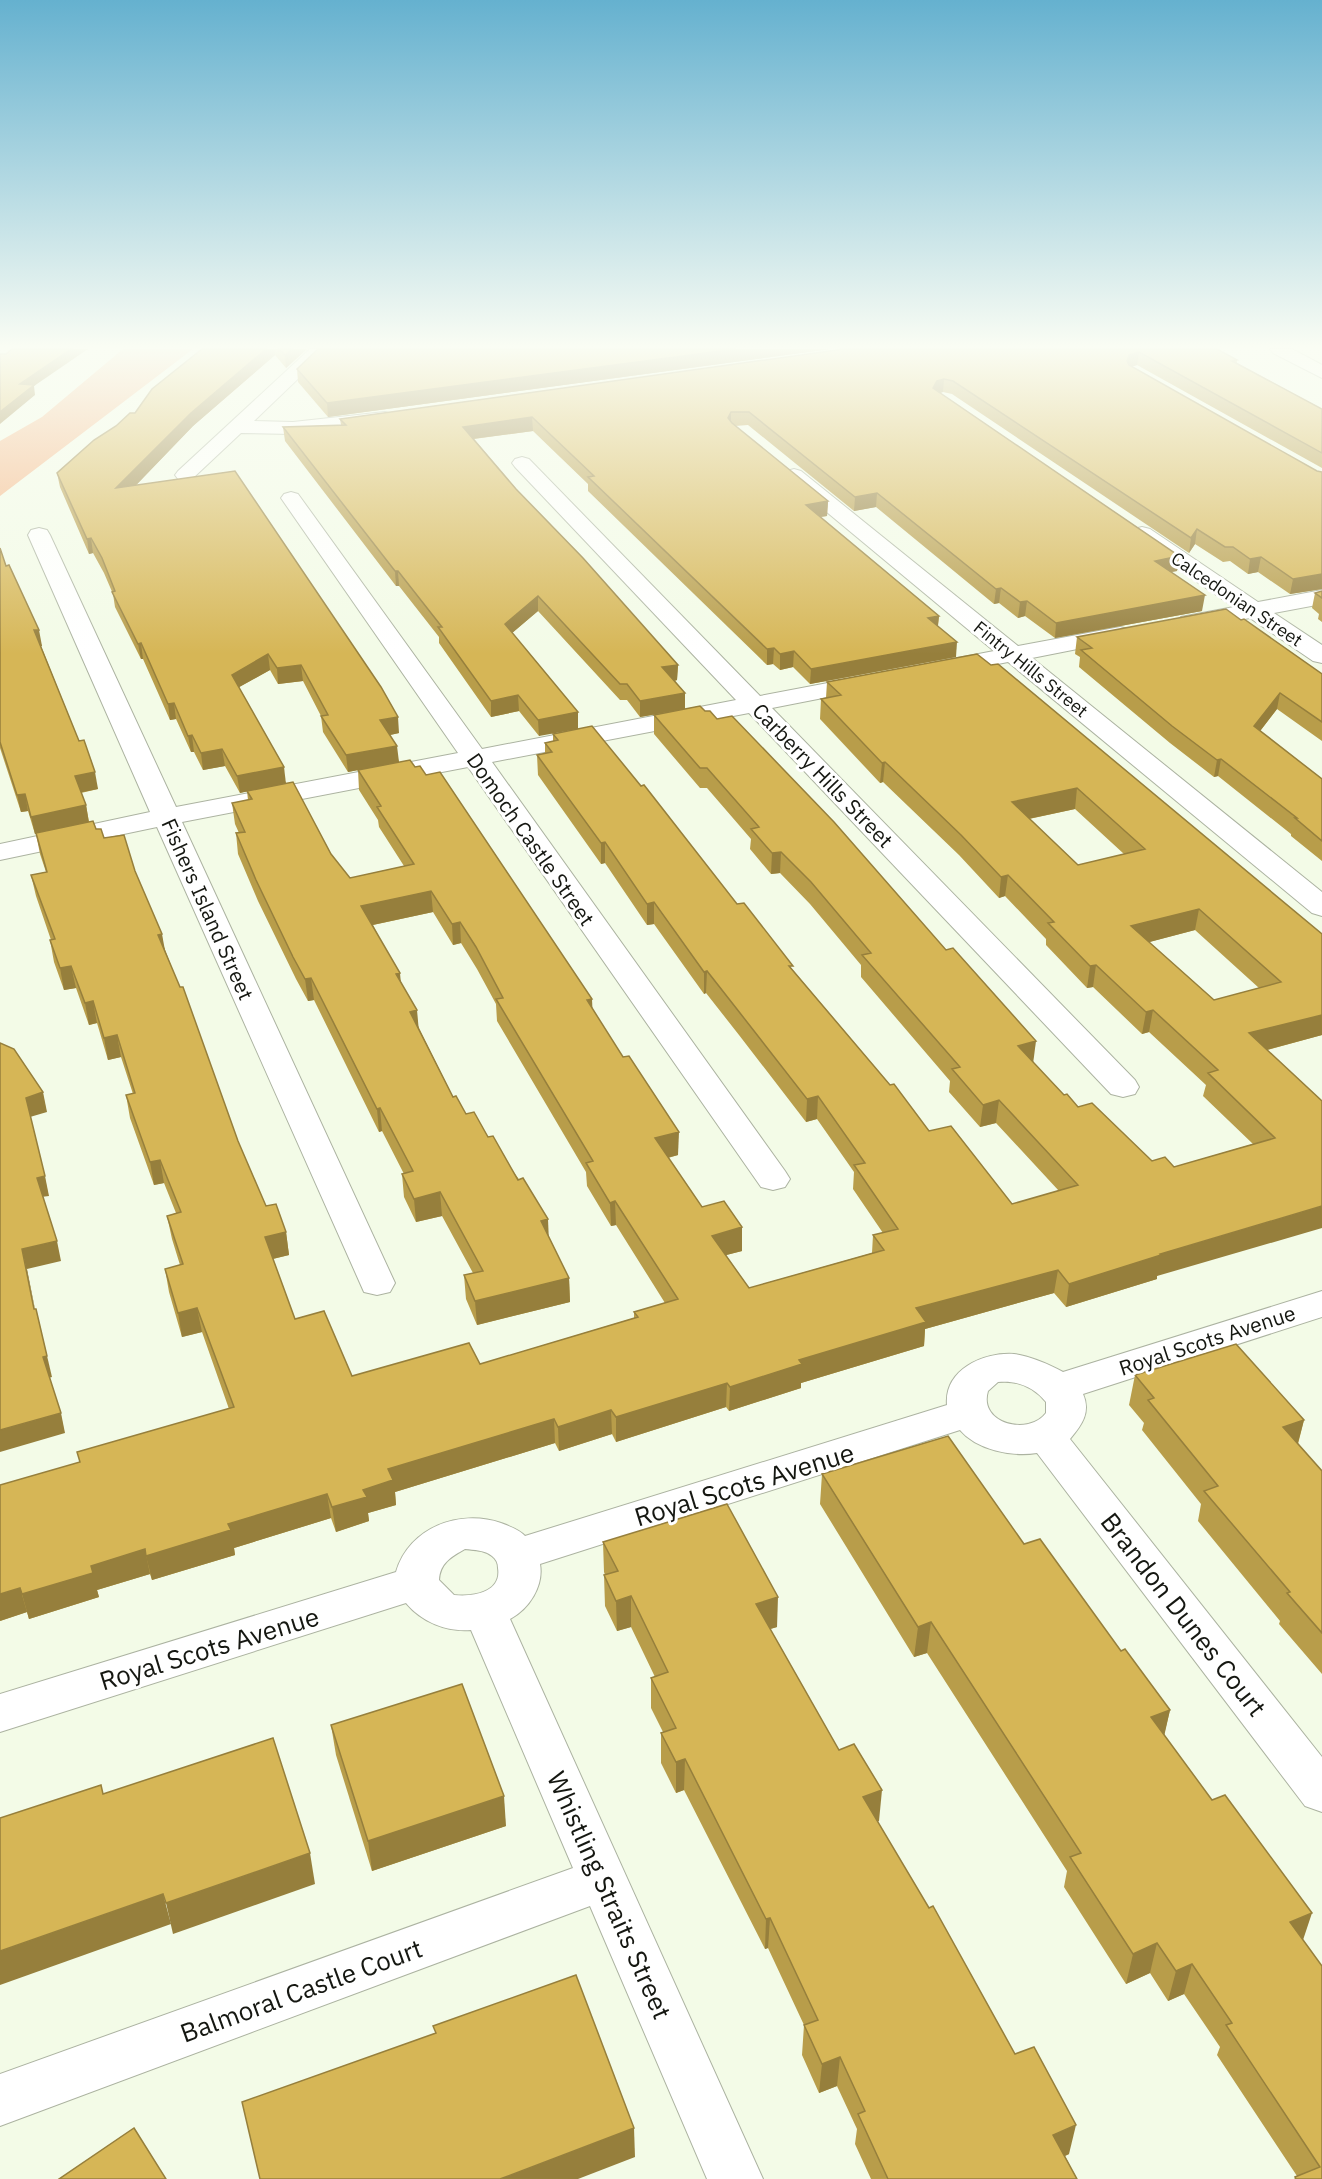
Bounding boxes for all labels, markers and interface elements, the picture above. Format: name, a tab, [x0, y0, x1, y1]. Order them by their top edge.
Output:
street label: Calcedonian Street	[1167, 547, 1307, 651]
street label: Fintry Hills Street	[969, 616, 1093, 722]
street label: Carberry Hills Street	[747, 697, 899, 853]
street label: Domoch Castle Street	[461, 747, 601, 931]
street label: Fishers Island Street	[155, 814, 261, 1004]
street label: Royal Scots Avenue	[1115, 1298, 1299, 1382]
street label: Royal Scots Avenue	[630, 1434, 858, 1534]
street label: Brandon Dunes Court	[1094, 1505, 1274, 1723]
street label: Royal Scots Avenue	[95, 1598, 323, 1698]
street label: Whistling Straits Street	[540, 1766, 680, 2024]
street label: Balmoral Castle Court	[175, 1930, 427, 2050]

